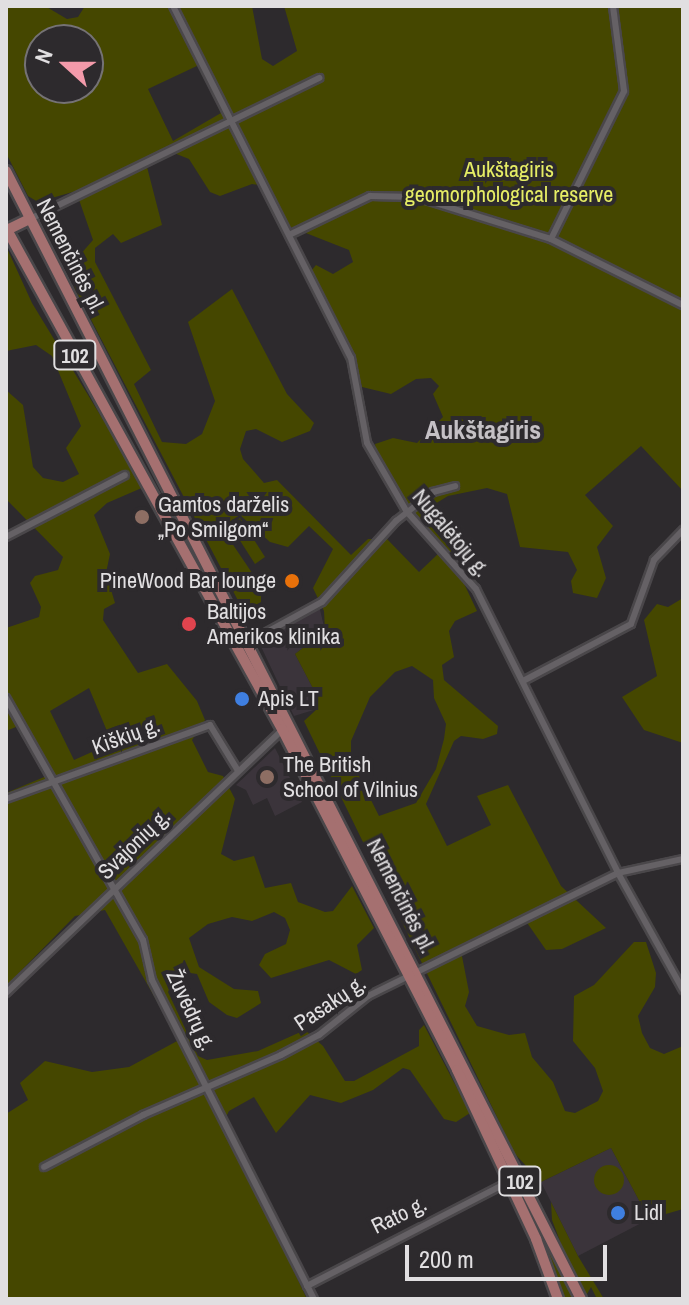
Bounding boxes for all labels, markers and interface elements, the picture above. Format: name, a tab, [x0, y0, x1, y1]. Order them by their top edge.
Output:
north arrow	[24, 24, 104, 104]
text: N	[27, 45, 60, 68]
park label: Aukštagiris geomorphological reserve	[405, 156, 613, 208]
street label: Nemenčinės pl.	[31, 194, 111, 318]
road number: 102	[53, 339, 97, 371]
district label: Aukštagiris	[425, 414, 541, 446]
street label: Nugalėtojų g.	[407, 484, 495, 582]
place label: Gamtos darželis „Po Smilgom“	[158, 491, 289, 542]
marker: Gamtos darželis „Po Smilgom“	[133, 508, 151, 526]
place label: PineWood Bar lounge	[100, 568, 276, 594]
marker: PineWood Bar lounge	[283, 572, 301, 590]
place label: Baltijos Amerikos klinika	[207, 598, 340, 650]
marker: Baltijos Amerikos klinika	[178, 613, 200, 635]
place label: Apis LT	[258, 686, 319, 712]
marker: Apis LT	[233, 690, 251, 708]
street label: Kiškių g.	[89, 712, 163, 760]
place label: The British School of Vilnius	[283, 751, 418, 802]
marker: The British School of Vilnius	[258, 768, 276, 786]
street label: Svajonių g.	[92, 803, 176, 885]
street label: Nemenčinės pl.	[361, 834, 441, 958]
street label: Žuvėdrų g.	[161, 965, 221, 1055]
street label: Pasakų g.	[289, 970, 371, 1036]
road number: 102	[498, 1165, 542, 1197]
street label: Rato g.	[367, 1190, 431, 1240]
place label: Lidl	[634, 1200, 663, 1226]
marker: Lidl	[609, 1204, 627, 1222]
scale bar	[409, 1229, 611, 1279]
text: 200 m	[419, 1243, 474, 1275]

